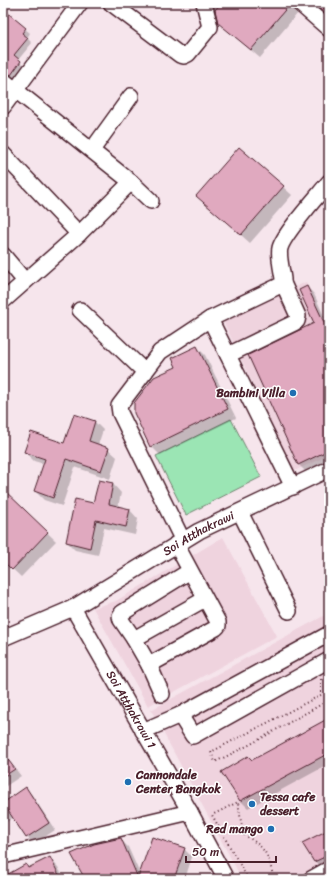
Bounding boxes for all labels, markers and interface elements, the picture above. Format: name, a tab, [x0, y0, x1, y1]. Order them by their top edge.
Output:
place label: Bambini Villa	[216, 382, 286, 404]
marker: Bambini Villa	[288, 388, 298, 398]
street label: Soi Atthakrawi	[158, 504, 239, 562]
street label: Soi Atthakrawi 1	[100, 666, 162, 753]
place label: Cannondale Center Bangkok	[135, 764, 221, 800]
marker: Cannondale Center Bangkok	[123, 777, 133, 787]
place label: Tessa cafe dessert	[260, 786, 316, 822]
marker: Tessa cafe dessert	[247, 799, 257, 809]
place label: Red mango	[205, 818, 263, 840]
marker: Red mango	[266, 824, 276, 834]
scale bar	[186, 838, 276, 864]
text: 50 m	[192, 841, 219, 863]

